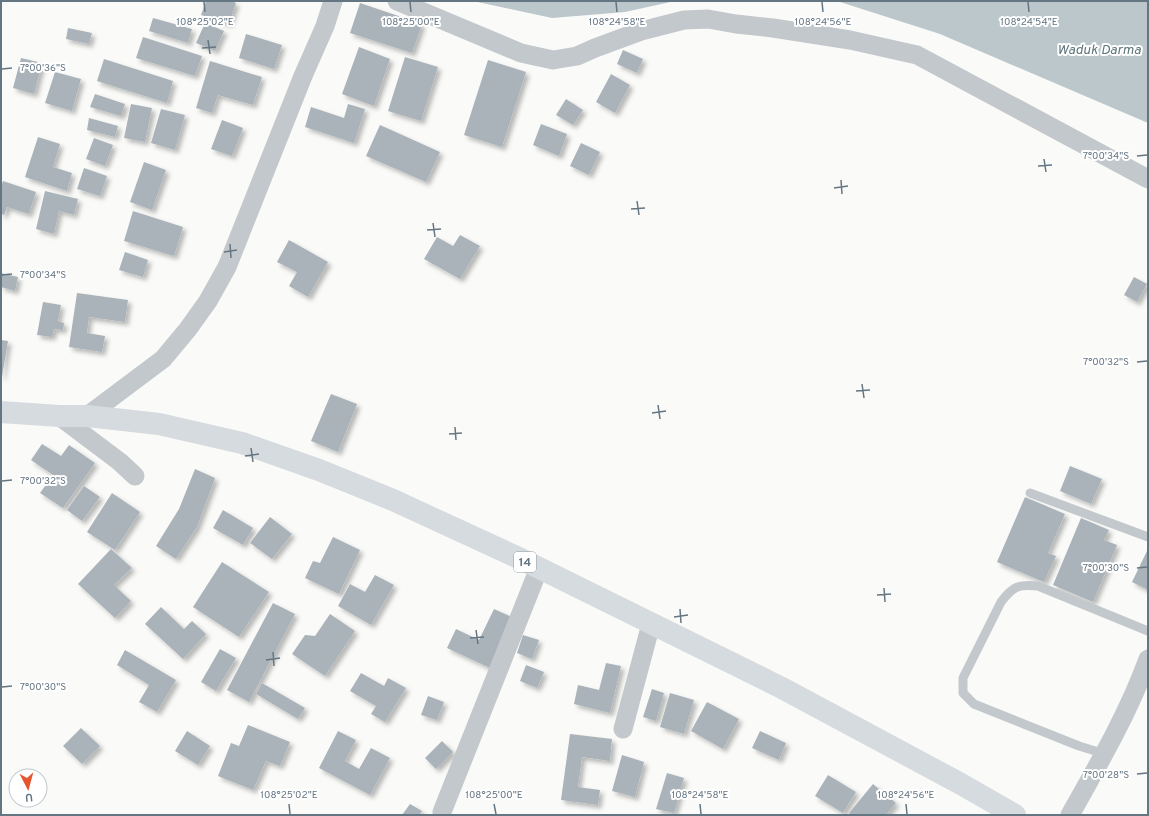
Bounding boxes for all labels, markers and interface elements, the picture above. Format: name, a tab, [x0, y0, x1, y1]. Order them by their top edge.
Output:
text: 108°25'02"E	[176, 16, 234, 29]
text: 108°25'00"E	[382, 16, 440, 29]
text: 108°24'58"E	[588, 16, 646, 29]
text: 108°24'56"E	[795, 16, 851, 29]
text: 108°24'54"E	[1000, 16, 1058, 29]
water label: Waduk Darma	[1057, 42, 1142, 59]
text: 7°00'36"S	[20, 62, 66, 75]
text: 7°00'34"S	[1083, 150, 1129, 163]
text: 7°00'34"S	[20, 269, 66, 282]
text: 7°00'32"S	[1083, 356, 1129, 369]
text: 7°00'32"S	[20, 475, 66, 488]
road number: 14	[514, 552, 536, 572]
text: 7°00'30"S	[1083, 562, 1129, 575]
text: 7°00'30"S	[20, 681, 66, 694]
north arrow	[8, 768, 48, 808]
text: 7°00'28"S	[1083, 769, 1129, 782]
text: 108°25'02"E	[260, 789, 318, 802]
text: 108°25'00"E	[465, 789, 523, 802]
text: 108°24'58"E	[671, 789, 729, 802]
text: 108°24'56"E	[878, 789, 934, 802]
text: U	[24, 790, 34, 804]

